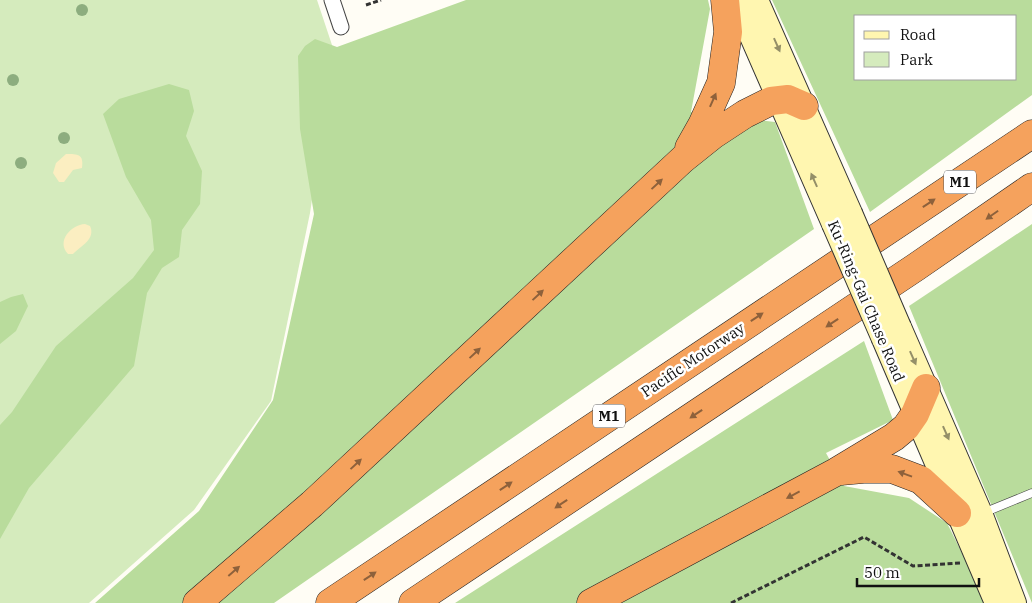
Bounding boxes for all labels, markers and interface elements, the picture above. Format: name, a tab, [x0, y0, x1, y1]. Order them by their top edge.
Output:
legend	[854, 15, 1017, 80]
text: Road	[900, 25, 936, 44]
one-way arrow	[773, 38, 781, 52]
text: Park	[900, 50, 933, 69]
one-way arrow	[710, 93, 718, 107]
road number: M1	[944, 170, 976, 193]
one-way arrow	[809, 173, 817, 187]
one-way arrow	[650, 178, 663, 189]
one-way arrow	[922, 198, 936, 208]
one-way arrow	[985, 210, 999, 220]
street label: Ku-Ring-Gai Chase Road	[824, 217, 909, 384]
one-way arrow	[532, 289, 544, 301]
one-way arrow	[750, 313, 764, 322]
street label: Pacific Motorway	[637, 318, 748, 401]
one-way arrow	[825, 319, 838, 328]
one-way arrow	[469, 347, 481, 359]
one-way arrow	[909, 351, 917, 365]
road number: M1	[593, 404, 625, 428]
one-way arrow	[690, 409, 703, 419]
one-way arrow	[942, 426, 950, 440]
one-way arrow	[350, 458, 362, 470]
one-way arrow	[897, 470, 912, 478]
one-way arrow	[499, 481, 512, 490]
one-way arrow	[785, 491, 800, 499]
one-way arrow	[555, 499, 568, 509]
scale bar	[857, 556, 980, 588]
text: 50 m	[864, 563, 900, 582]
one-way arrow	[228, 566, 241, 577]
one-way arrow	[364, 571, 377, 581]

